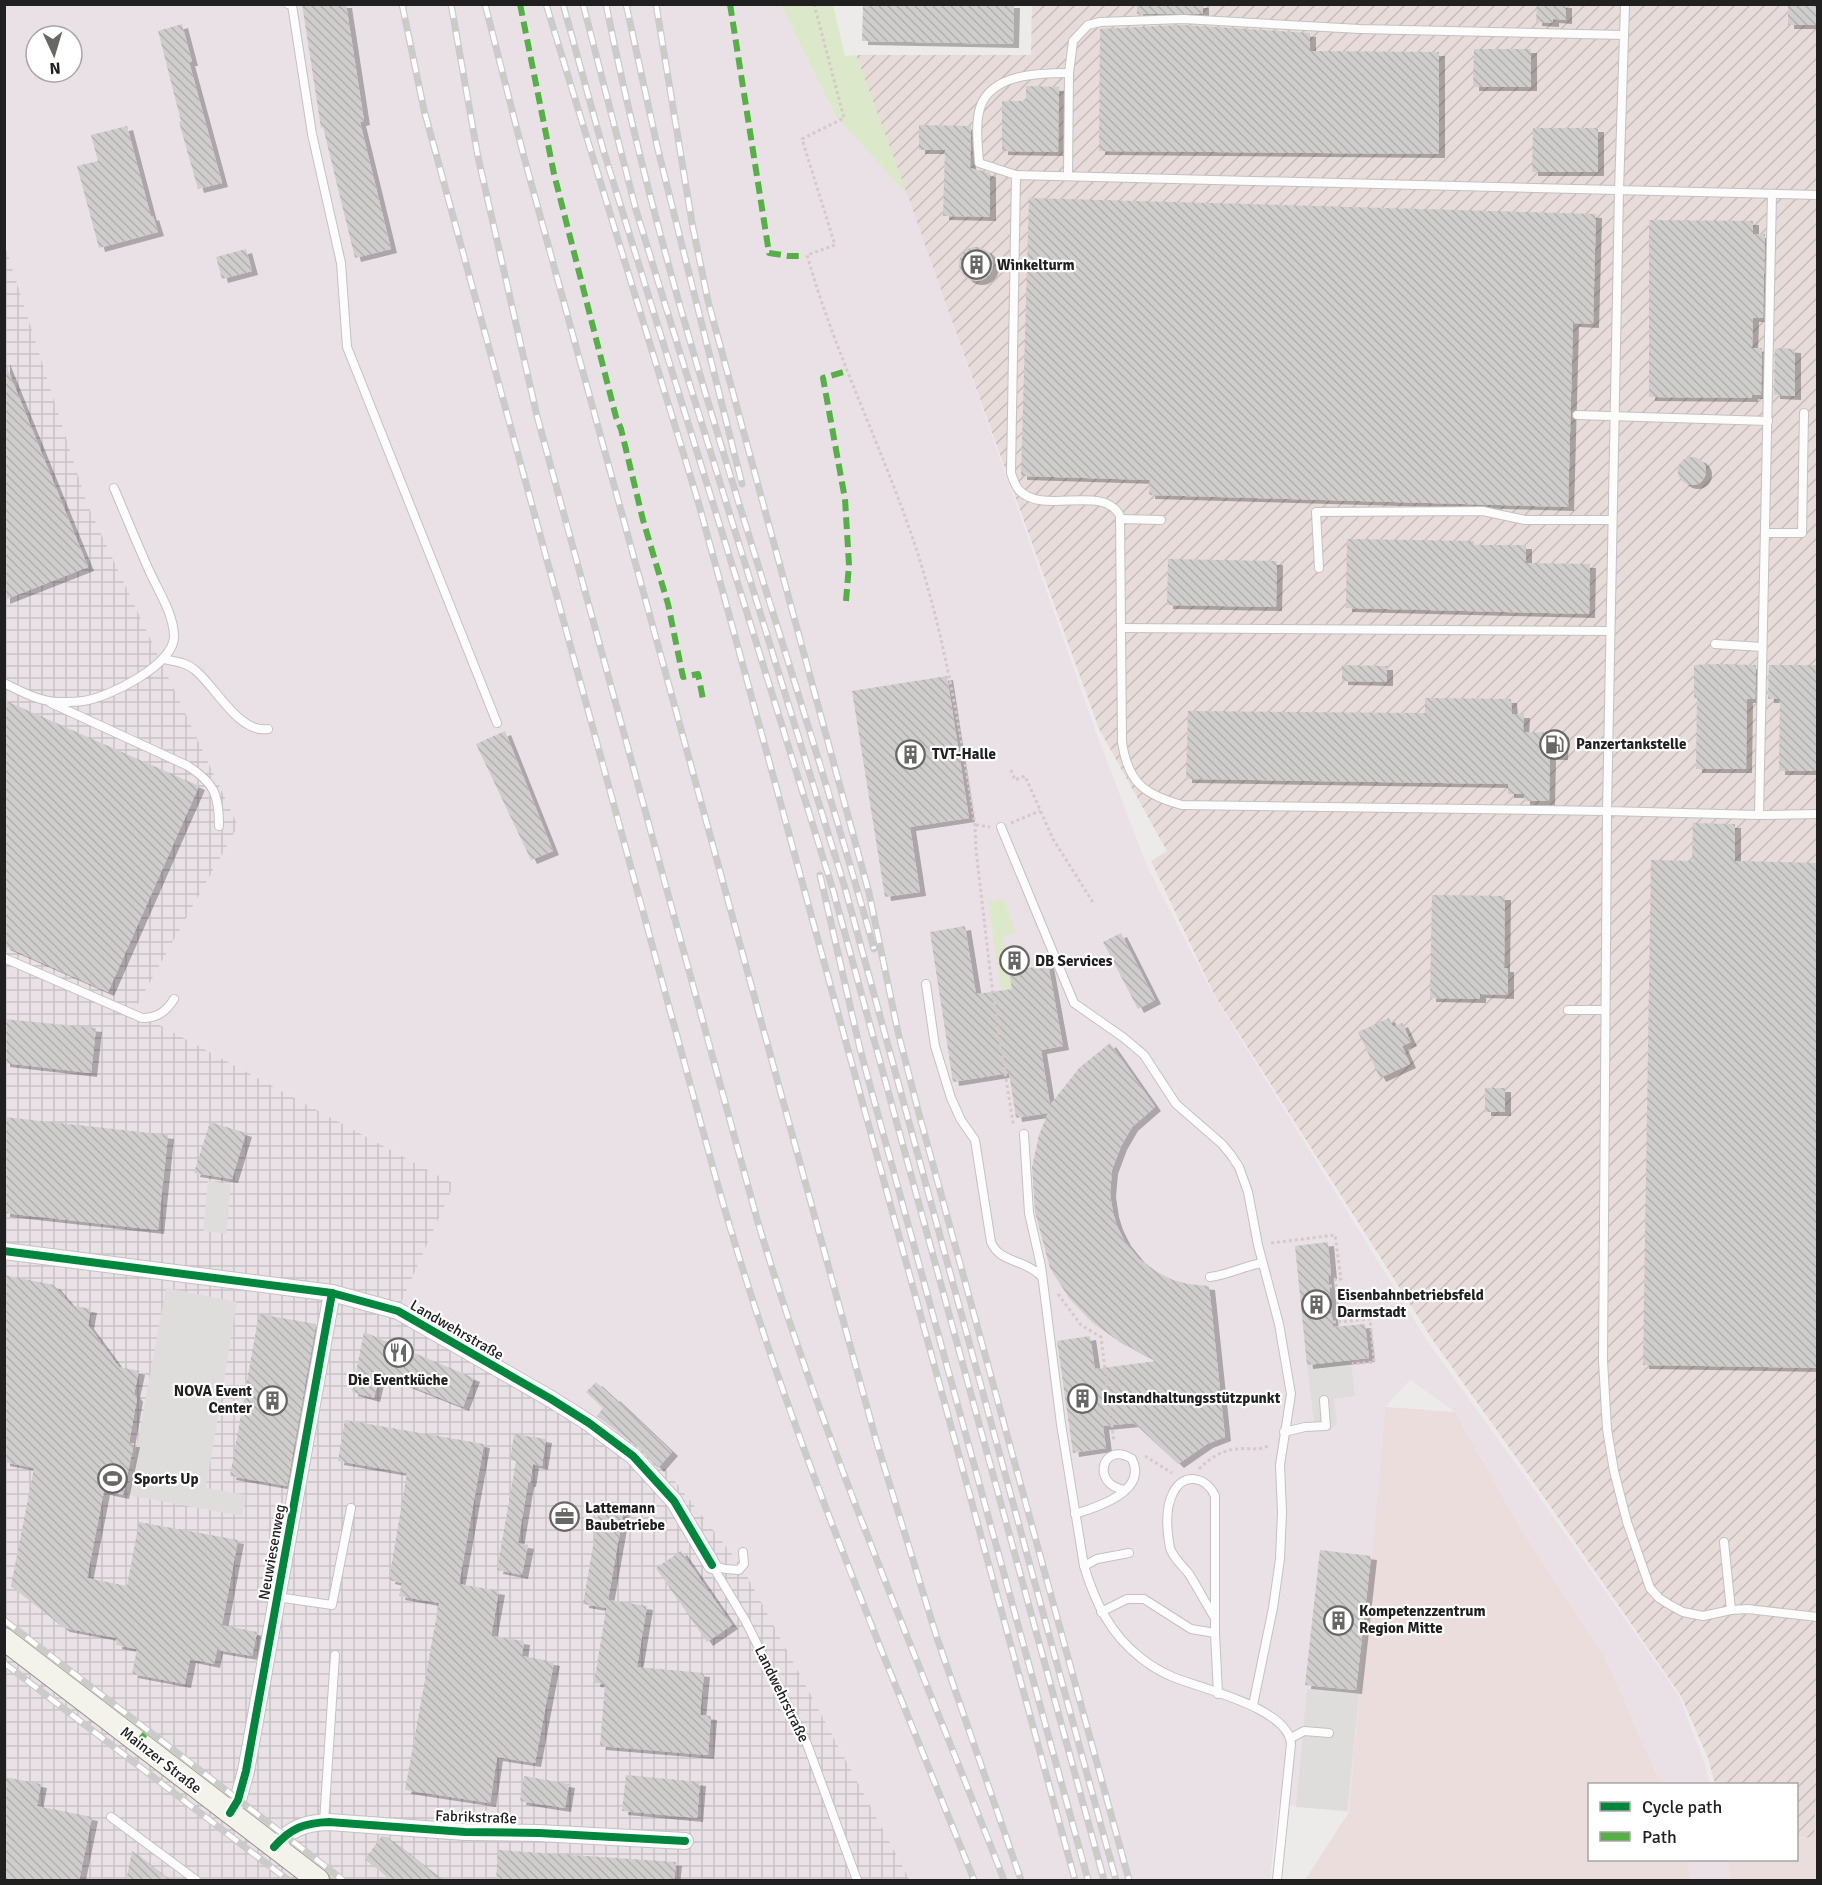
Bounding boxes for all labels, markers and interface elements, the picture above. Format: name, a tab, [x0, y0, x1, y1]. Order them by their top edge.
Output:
north arrow	[24, 24, 84, 84]
text: N	[49, 58, 61, 78]
building icon: Winkelturm	[960, 249, 992, 281]
place label: Winkelturm	[997, 256, 1075, 274]
fuel station icon: Panzertankstelle	[1539, 728, 1571, 760]
place label: Panzertankstelle	[1576, 735, 1687, 753]
building icon: TVT-Halle	[895, 738, 927, 770]
place label: TVT-Halle	[932, 745, 996, 763]
building icon: DB Services	[998, 945, 1030, 977]
place label: DB Services	[1035, 952, 1113, 970]
place label: Eisenbahnbetriebsfeld Darmstadt	[1337, 1286, 1484, 1321]
building icon: Eisenbahnbetriebsfeld Darmstadt	[1300, 1288, 1332, 1320]
street label: Landwehrstraße	[407, 1296, 507, 1364]
restaurant icon: Die Eventküche	[382, 1337, 414, 1369]
place label: Die Eventküche	[348, 1371, 448, 1389]
place label: NOVA Event Center	[174, 1382, 252, 1417]
building icon: Instandhaltungsstützpunkt	[1066, 1382, 1098, 1414]
building icon: NOVA Event Center	[257, 1384, 289, 1416]
place label: Instandhaltungsstützpunkt	[1103, 1389, 1281, 1407]
sports icon: Sports Up	[97, 1463, 129, 1495]
place label: Sports Up	[134, 1470, 199, 1488]
place label: Lattemann Baubetriebe	[585, 1499, 665, 1534]
office icon: Lattemann Baubetriebe	[548, 1501, 580, 1533]
street label: Neuwiesenweg	[255, 1503, 289, 1601]
place label: Kompetenzzentrum Region Mitte	[1359, 1602, 1486, 1637]
building icon: Kompetenzzentrum Region Mitte	[1322, 1604, 1354, 1636]
street label: Landwehrstraße	[751, 1643, 813, 1745]
street label: Mainzer Straße	[117, 1723, 205, 1797]
legend	[1588, 1783, 1798, 1861]
text: Cycle path	[1642, 1796, 1722, 1818]
street label: Fabrikstraße	[435, 1807, 517, 1827]
text: Path	[1642, 1826, 1677, 1848]

